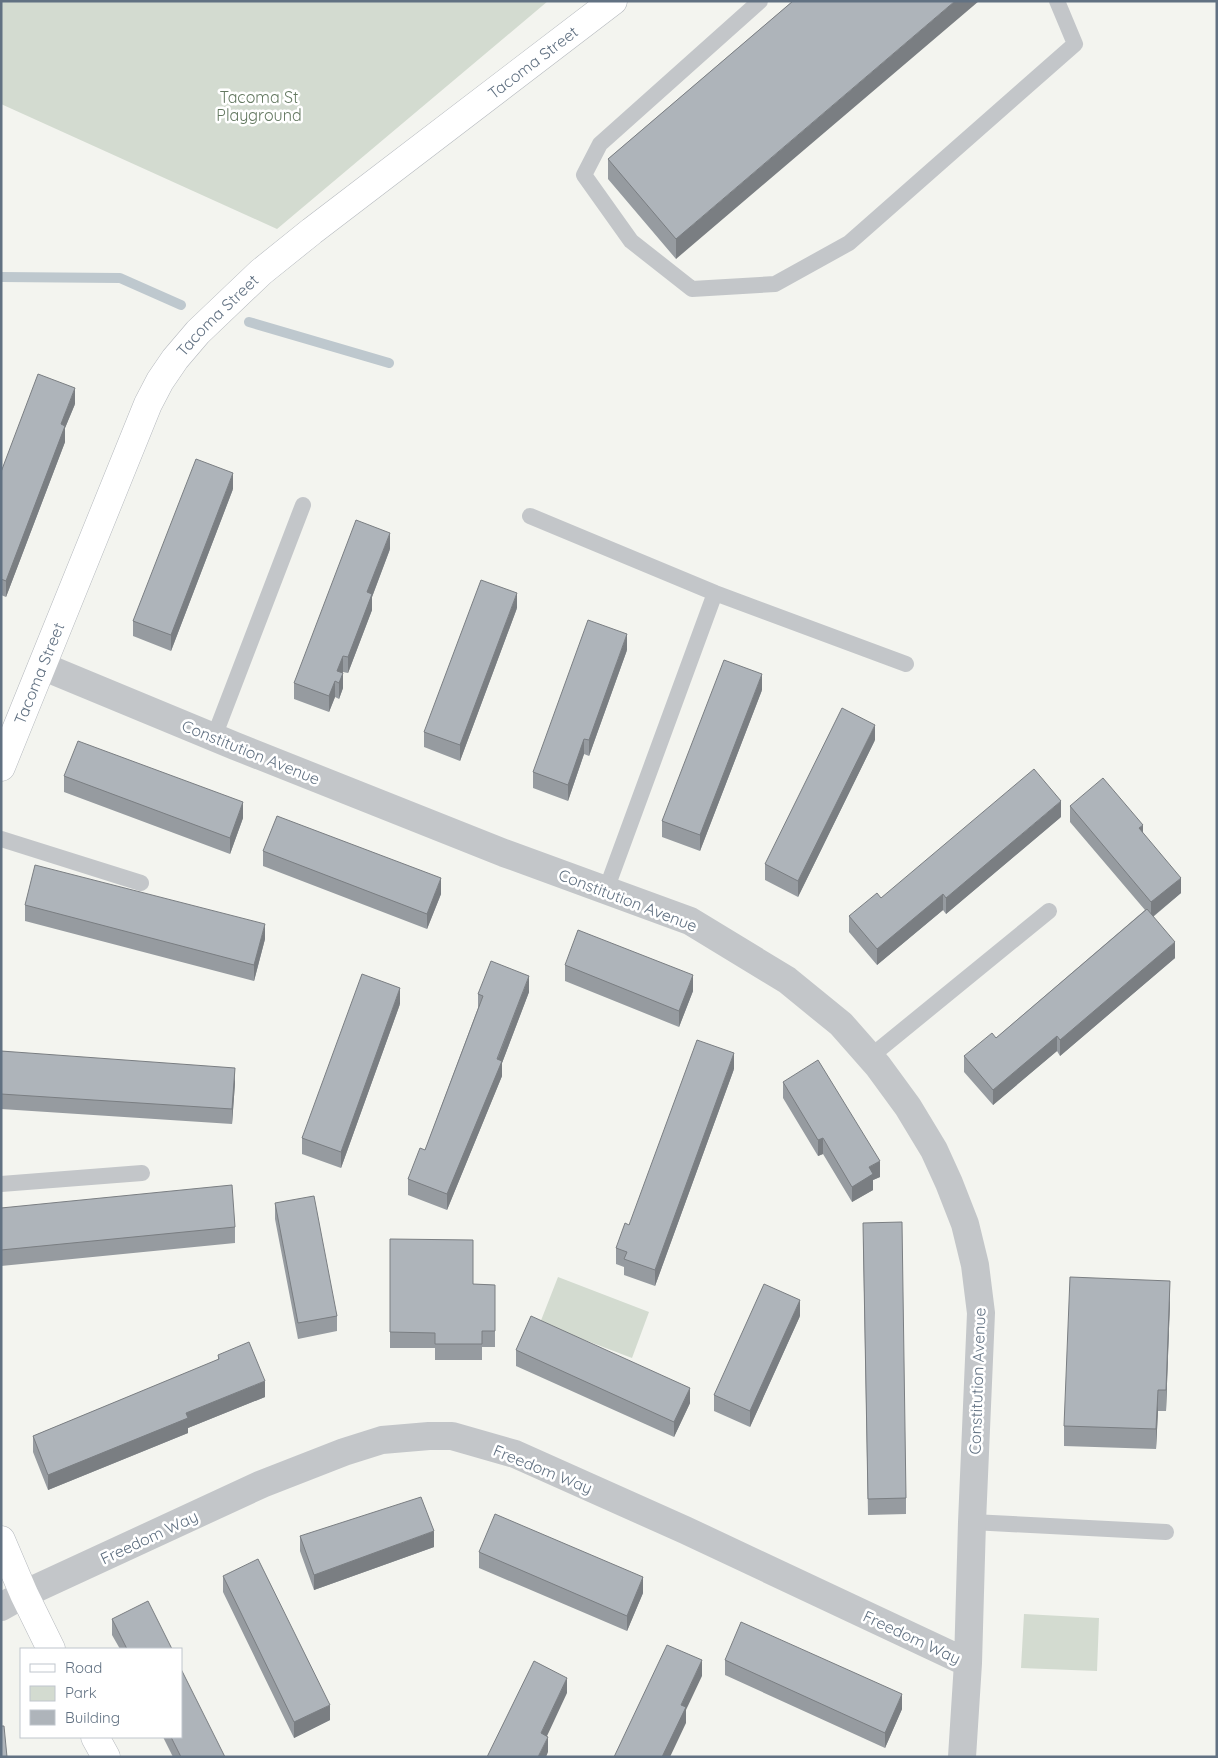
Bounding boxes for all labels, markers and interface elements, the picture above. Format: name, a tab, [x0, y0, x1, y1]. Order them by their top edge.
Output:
street label: Tacoma Street	[484, 21, 582, 103]
park label: Tacoma St Playground	[216, 87, 302, 125]
street label: Tacoma Street	[172, 270, 262, 360]
street label: Tacoma Street	[9, 619, 68, 727]
street label: Constitution Avenue	[179, 715, 323, 789]
street label: Constitution Avenue	[556, 864, 700, 936]
street label: Constitution Avenue	[964, 1307, 990, 1455]
street label: Freedom Way	[490, 1440, 596, 1498]
street label: Freedom Way	[97, 1506, 201, 1568]
street label: Freedom Way	[860, 1606, 964, 1668]
legend	[20, 1648, 182, 1738]
text: Road	[65, 1658, 102, 1677]
text: Park	[65, 1683, 97, 1702]
text: Building	[65, 1708, 120, 1727]

